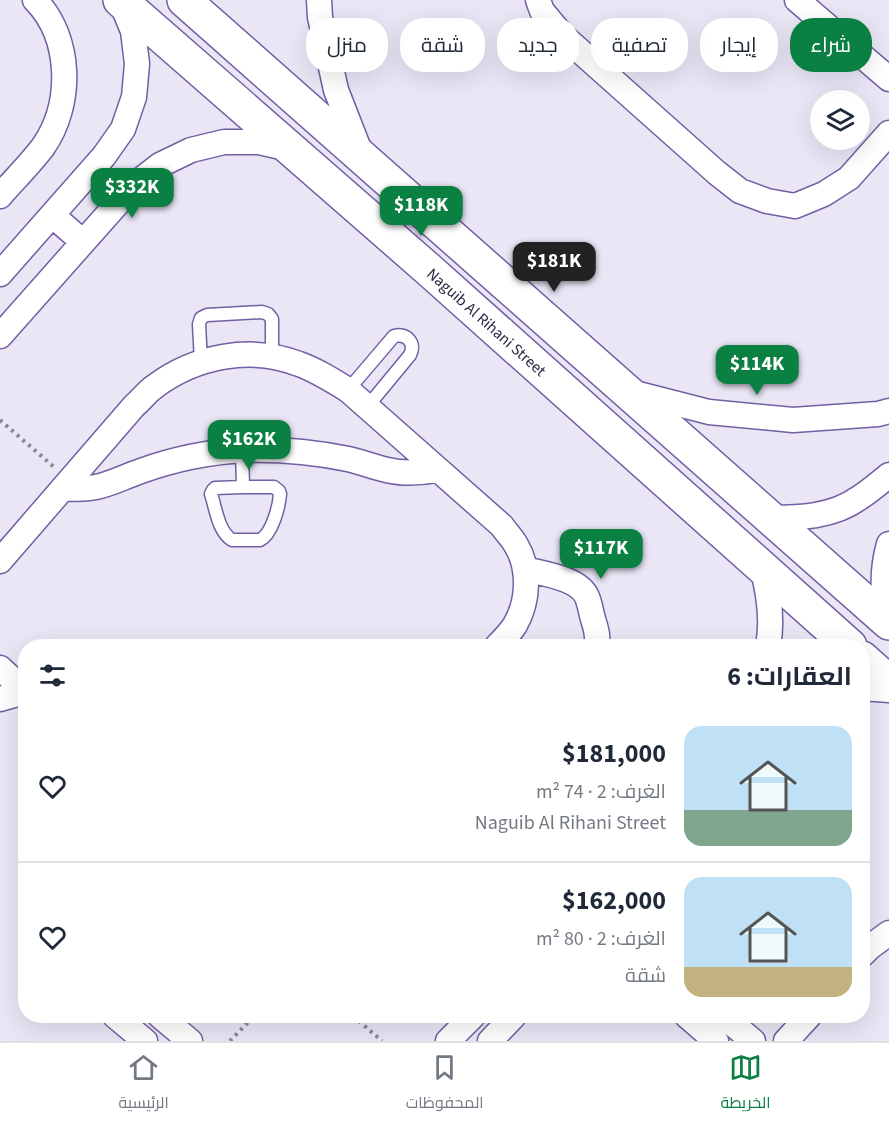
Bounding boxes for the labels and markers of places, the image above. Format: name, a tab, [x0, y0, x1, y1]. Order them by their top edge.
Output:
pin: $332K	[90, 168, 174, 219]
pin: $118K	[379, 186, 463, 237]
pin: $181K	[512, 242, 596, 293]
pin: $114K	[715, 345, 799, 396]
pin: $162K	[207, 420, 291, 471]
pin: $117K	[559, 529, 643, 580]

